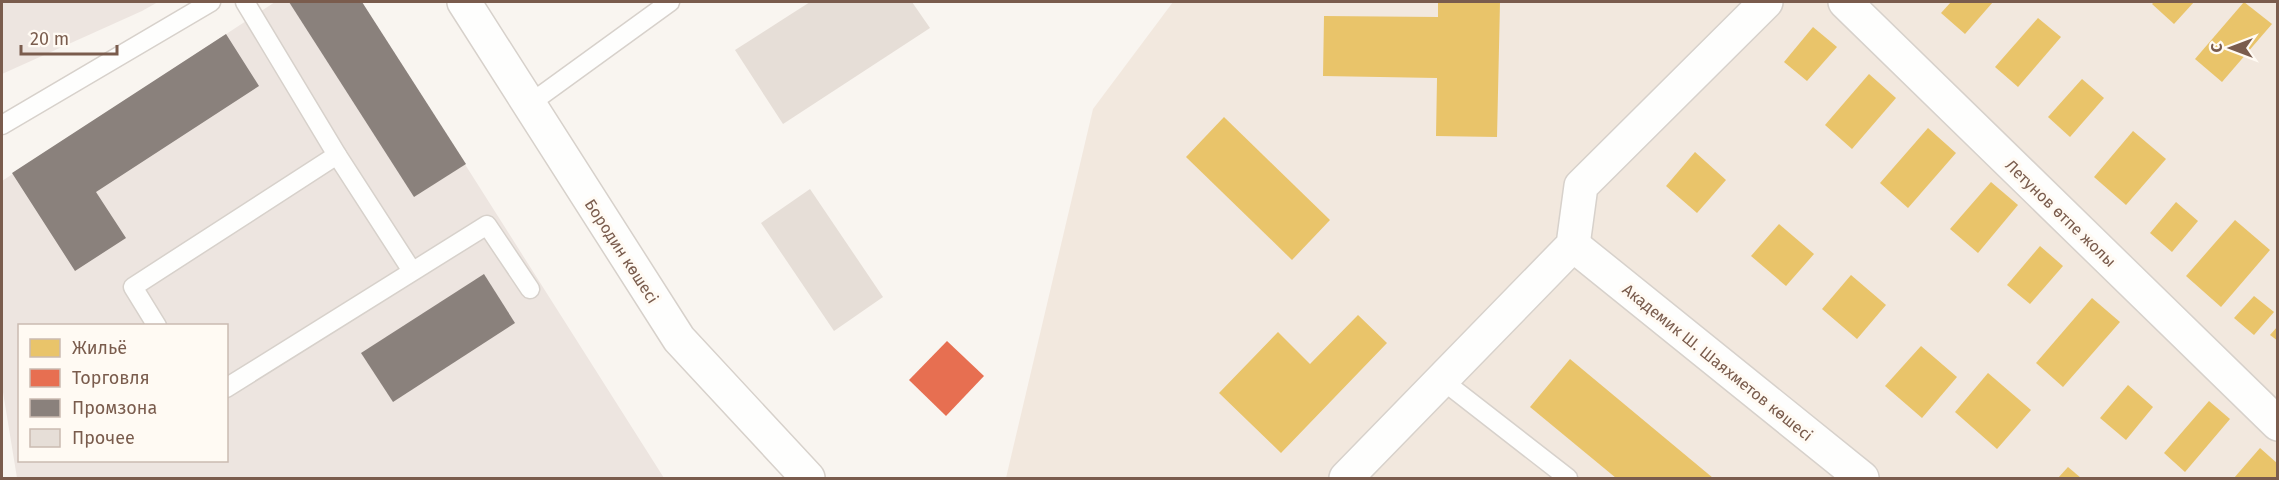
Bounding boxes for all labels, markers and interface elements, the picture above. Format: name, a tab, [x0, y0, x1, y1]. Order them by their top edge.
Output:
scale bar	[21, 18, 117, 56]
north arrow	[2201, 18, 2261, 78]
text: 20 m	[30, 28, 69, 50]
text: С	[2207, 43, 2226, 53]
street label: Летунов өтпе жолы	[2001, 156, 2120, 271]
street label: Бородин көшесі	[581, 195, 662, 307]
street label: Академик Ш. Шаяхметов көшесі	[1619, 280, 1817, 445]
legend	[18, 324, 228, 462]
text: Жильё	[72, 337, 127, 359]
text: Торговля	[72, 367, 150, 389]
text: Промзона	[72, 397, 157, 419]
text: Прочее	[72, 427, 135, 449]

